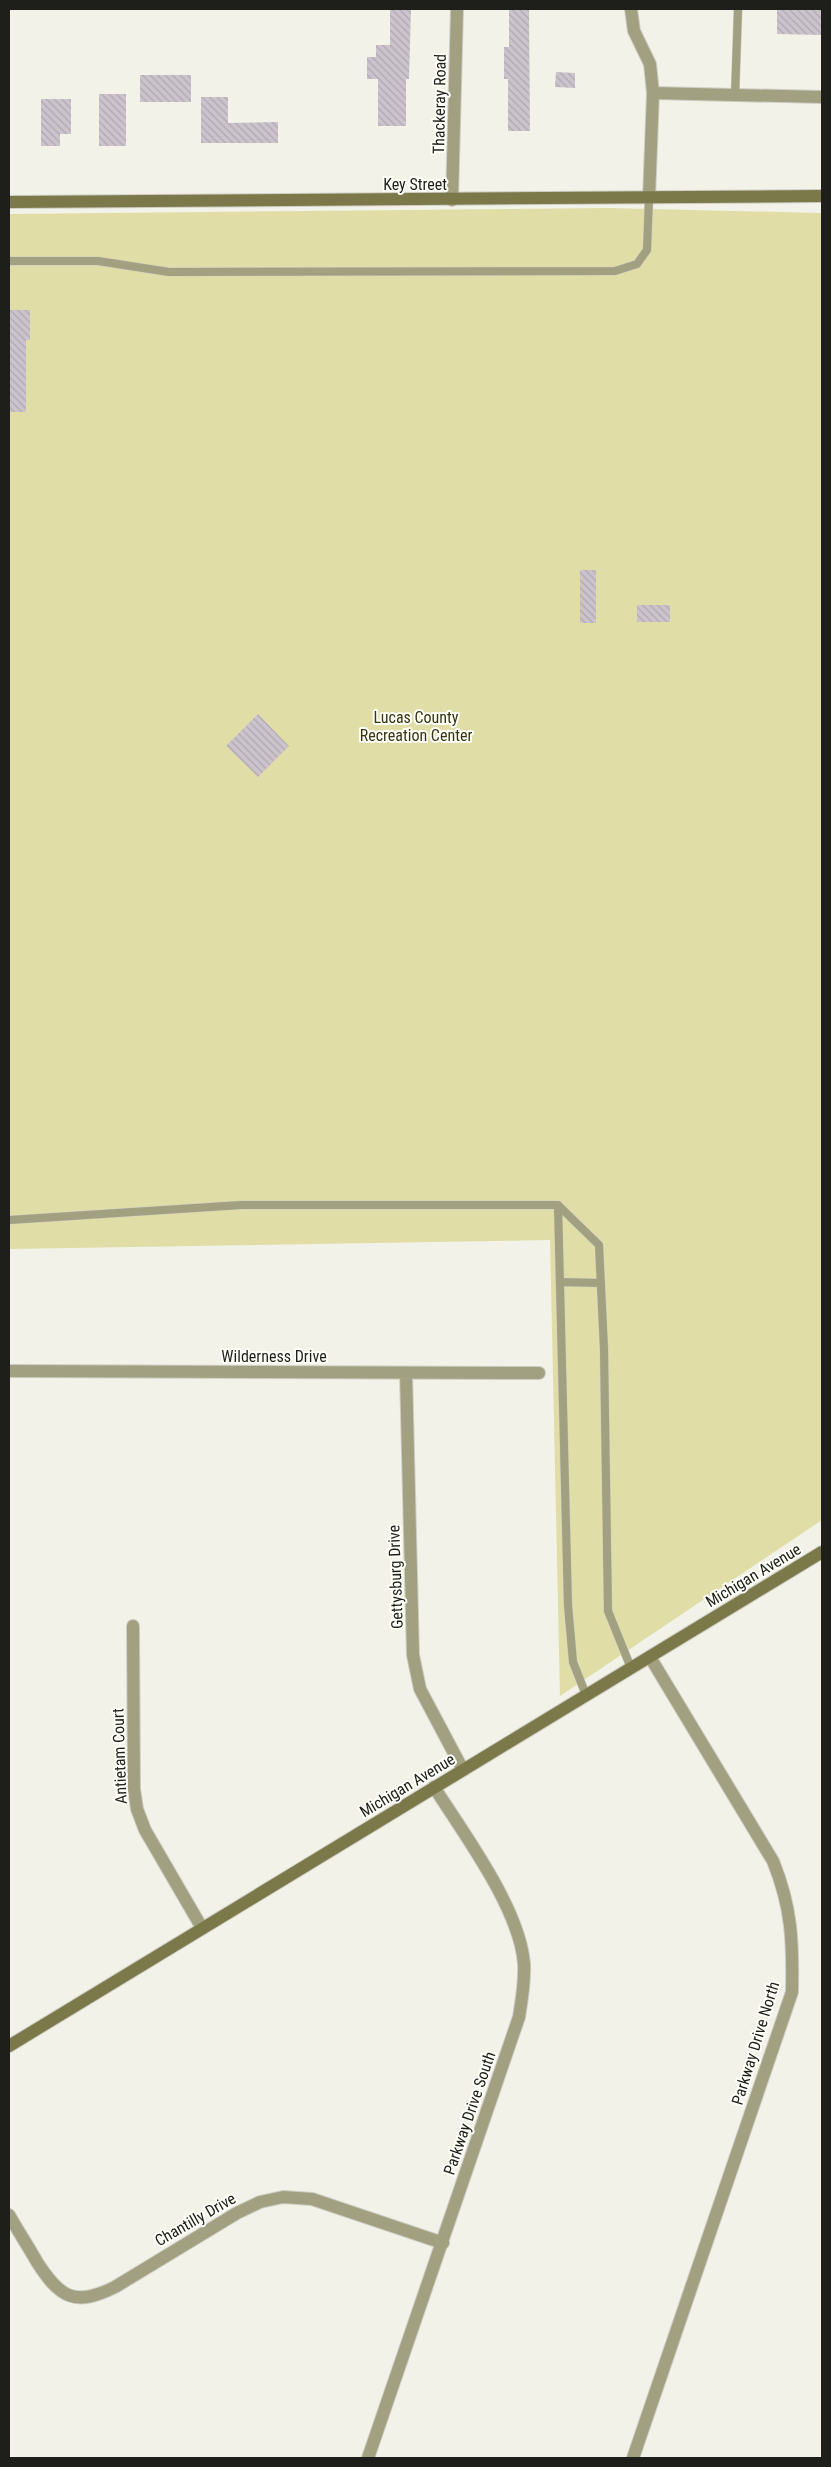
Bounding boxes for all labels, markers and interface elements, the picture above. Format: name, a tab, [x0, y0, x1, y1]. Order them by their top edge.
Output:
street label: Thackeray Road	[429, 54, 450, 154]
street label: Key Street	[383, 175, 447, 194]
park label: Lucas County Recreation Center	[360, 708, 472, 745]
street label: Wilderness Drive	[221, 1347, 327, 1366]
street label: Gettysburg Drive	[384, 1525, 407, 1629]
street label: Michigan Avenue	[702, 1540, 804, 1611]
street label: Antietam Court	[108, 1708, 131, 1804]
street label: Michigan Avenue	[356, 1750, 458, 1821]
street label: Parkway Drive North	[728, 1979, 783, 2107]
street label: Parkway Drive South	[440, 2049, 499, 2177]
street label: Chantilly Drive	[151, 2189, 239, 2250]

